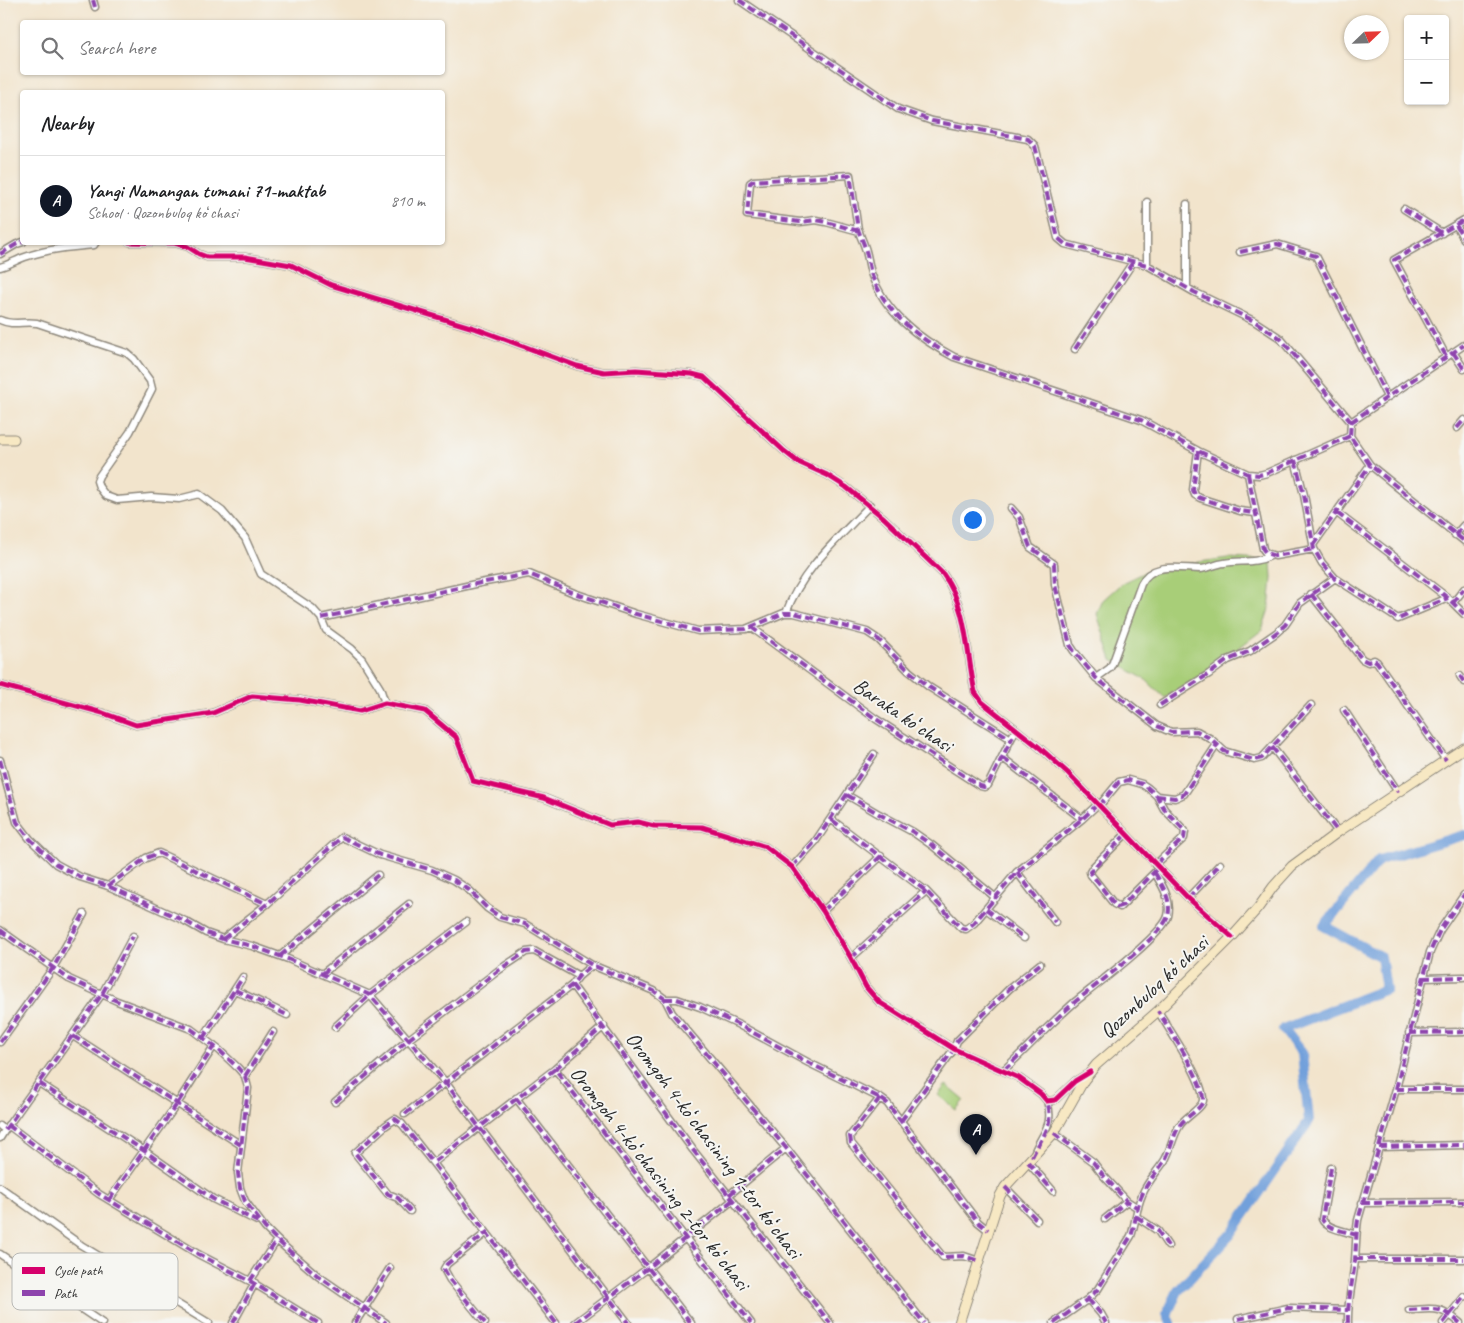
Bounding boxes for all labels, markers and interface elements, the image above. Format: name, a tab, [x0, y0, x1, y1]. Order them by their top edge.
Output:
north arrow	[1344, 15, 1389, 60]
map controls	[1404, 15, 1449, 105]
button: +	[1404, 15, 1449, 60]
search box	[20, 20, 445, 75]
icon: search	[38, 34, 66, 62]
text: Search here	[78, 36, 155, 60]
button: −	[1404, 60, 1449, 105]
text: Nearby	[40, 110, 93, 136]
text: Yangi Namangan tumani 71-maktab	[87, 179, 325, 203]
text: A	[52, 191, 60, 211]
text: 810 m	[391, 191, 425, 211]
text: School · Qozonbuloq koʻchasi	[87, 203, 238, 223]
your location	[960, 507, 986, 533]
street label: Baraka koʻchasi	[848, 672, 960, 759]
street label: Qozonbuloq koʻchasi	[1094, 928, 1216, 1044]
street label: Oromgoh 4-koʻchasining 1-tor koʻchasi	[620, 1027, 810, 1266]
street label: Oromgoh 4-koʻchasining 2-tor koʻchasi	[564, 1061, 757, 1298]
pin: A	[960, 1114, 992, 1155]
legend	[12, 1253, 178, 1310]
text: Cycle path	[54, 1262, 103, 1279]
text: Path	[54, 1285, 78, 1302]

